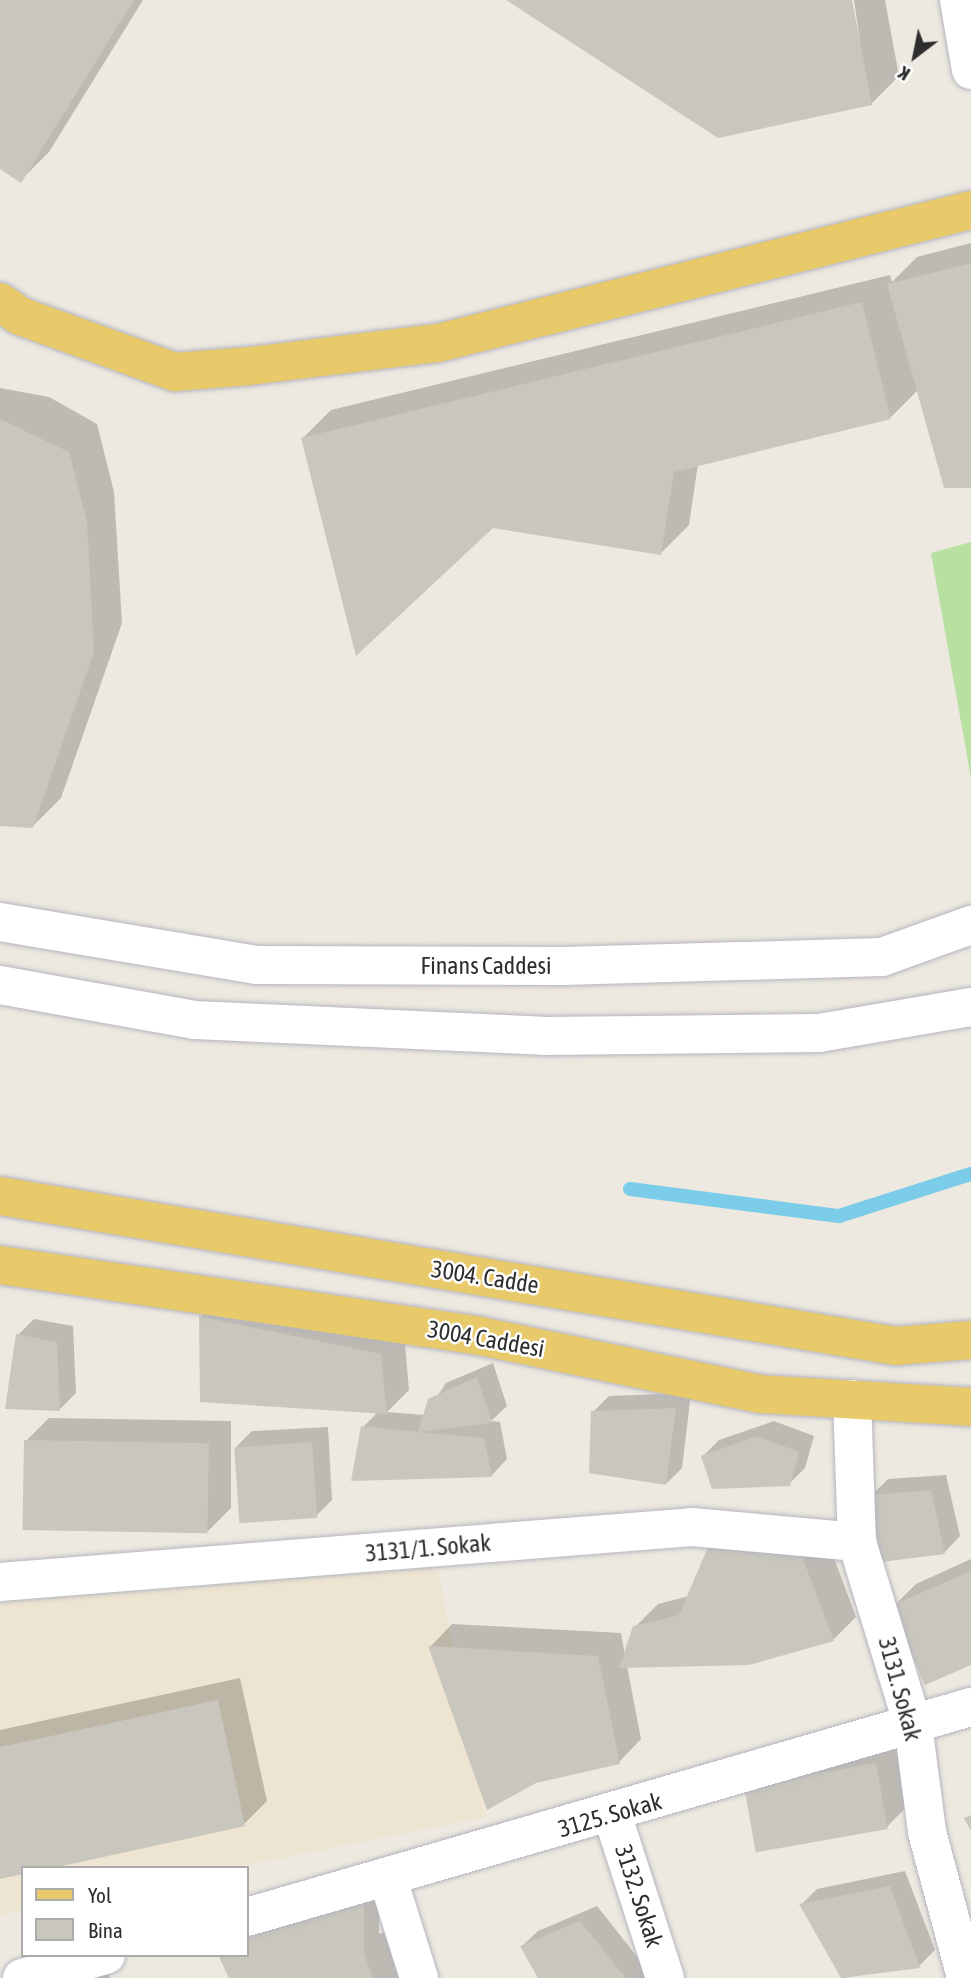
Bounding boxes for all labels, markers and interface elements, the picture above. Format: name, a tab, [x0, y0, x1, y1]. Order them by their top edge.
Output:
north arrow	[880, 21, 950, 91]
text: K	[894, 62, 914, 86]
street label: Finans Caddesi	[421, 952, 551, 980]
street label: 3004. Cadde	[429, 1254, 541, 1300]
street label: 3004 Caddesi	[425, 1315, 547, 1363]
street label: 3131/1. Sokak	[364, 1528, 492, 1568]
street label: 3131. Sokak	[872, 1634, 928, 1744]
street label: 3125. Sokak	[555, 1787, 665, 1843]
street label: 3132. Sokak	[609, 1841, 669, 1951]
legend	[21, 1866, 248, 1957]
text: Yol	[88, 1883, 112, 1907]
text: Bina	[88, 1918, 123, 1942]

